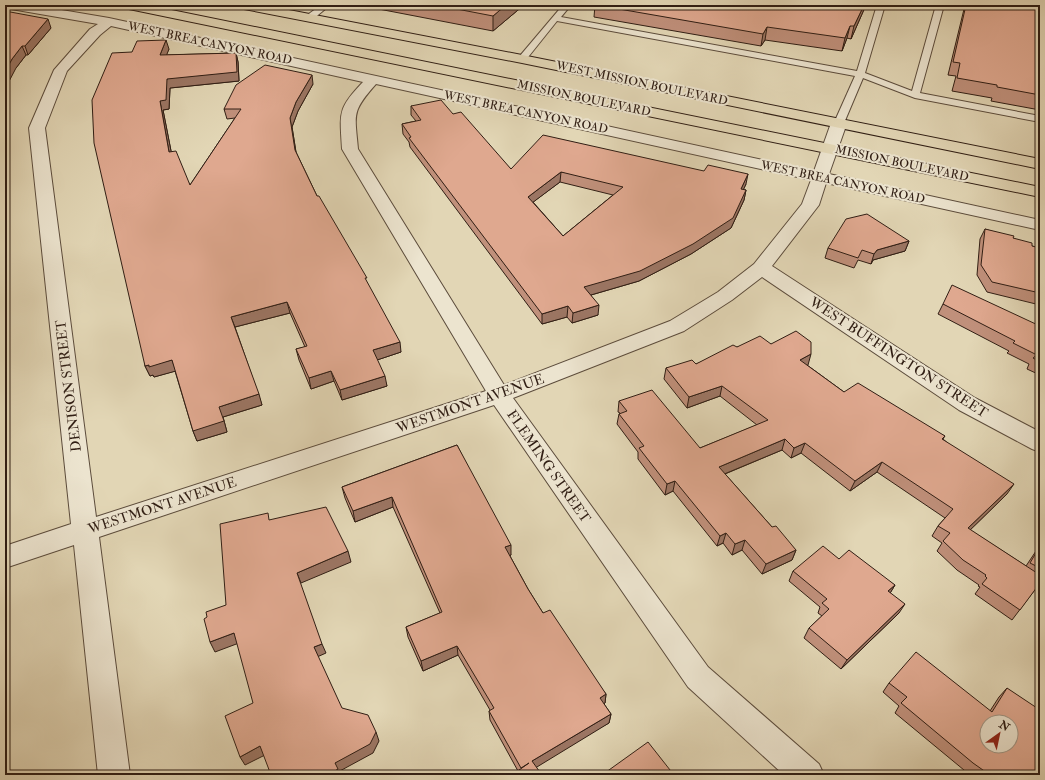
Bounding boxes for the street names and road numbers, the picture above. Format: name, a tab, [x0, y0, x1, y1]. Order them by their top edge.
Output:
street label: WEST BREA CANYON ROAD	[125, 19, 294, 68]
street label: WEST MISSION BOULEVARD	[555, 58, 729, 108]
street label: MISSION BOULEVARD	[516, 77, 652, 119]
street label: WEST BREA CANYON ROAD	[441, 88, 610, 137]
street label: MISSION BOULEVARD	[834, 142, 970, 185]
street label: WEST BREA CANYON ROAD	[758, 158, 927, 207]
street label: WEST BUFFINGTON STREET	[805, 293, 992, 422]
street label: DENISON STREET	[52, 318, 85, 453]
street label: WESTMONT AVENUE	[393, 370, 546, 437]
street label: FLEMING STREET	[503, 407, 594, 527]
street label: WESTMONT AVENUE	[85, 473, 239, 538]

